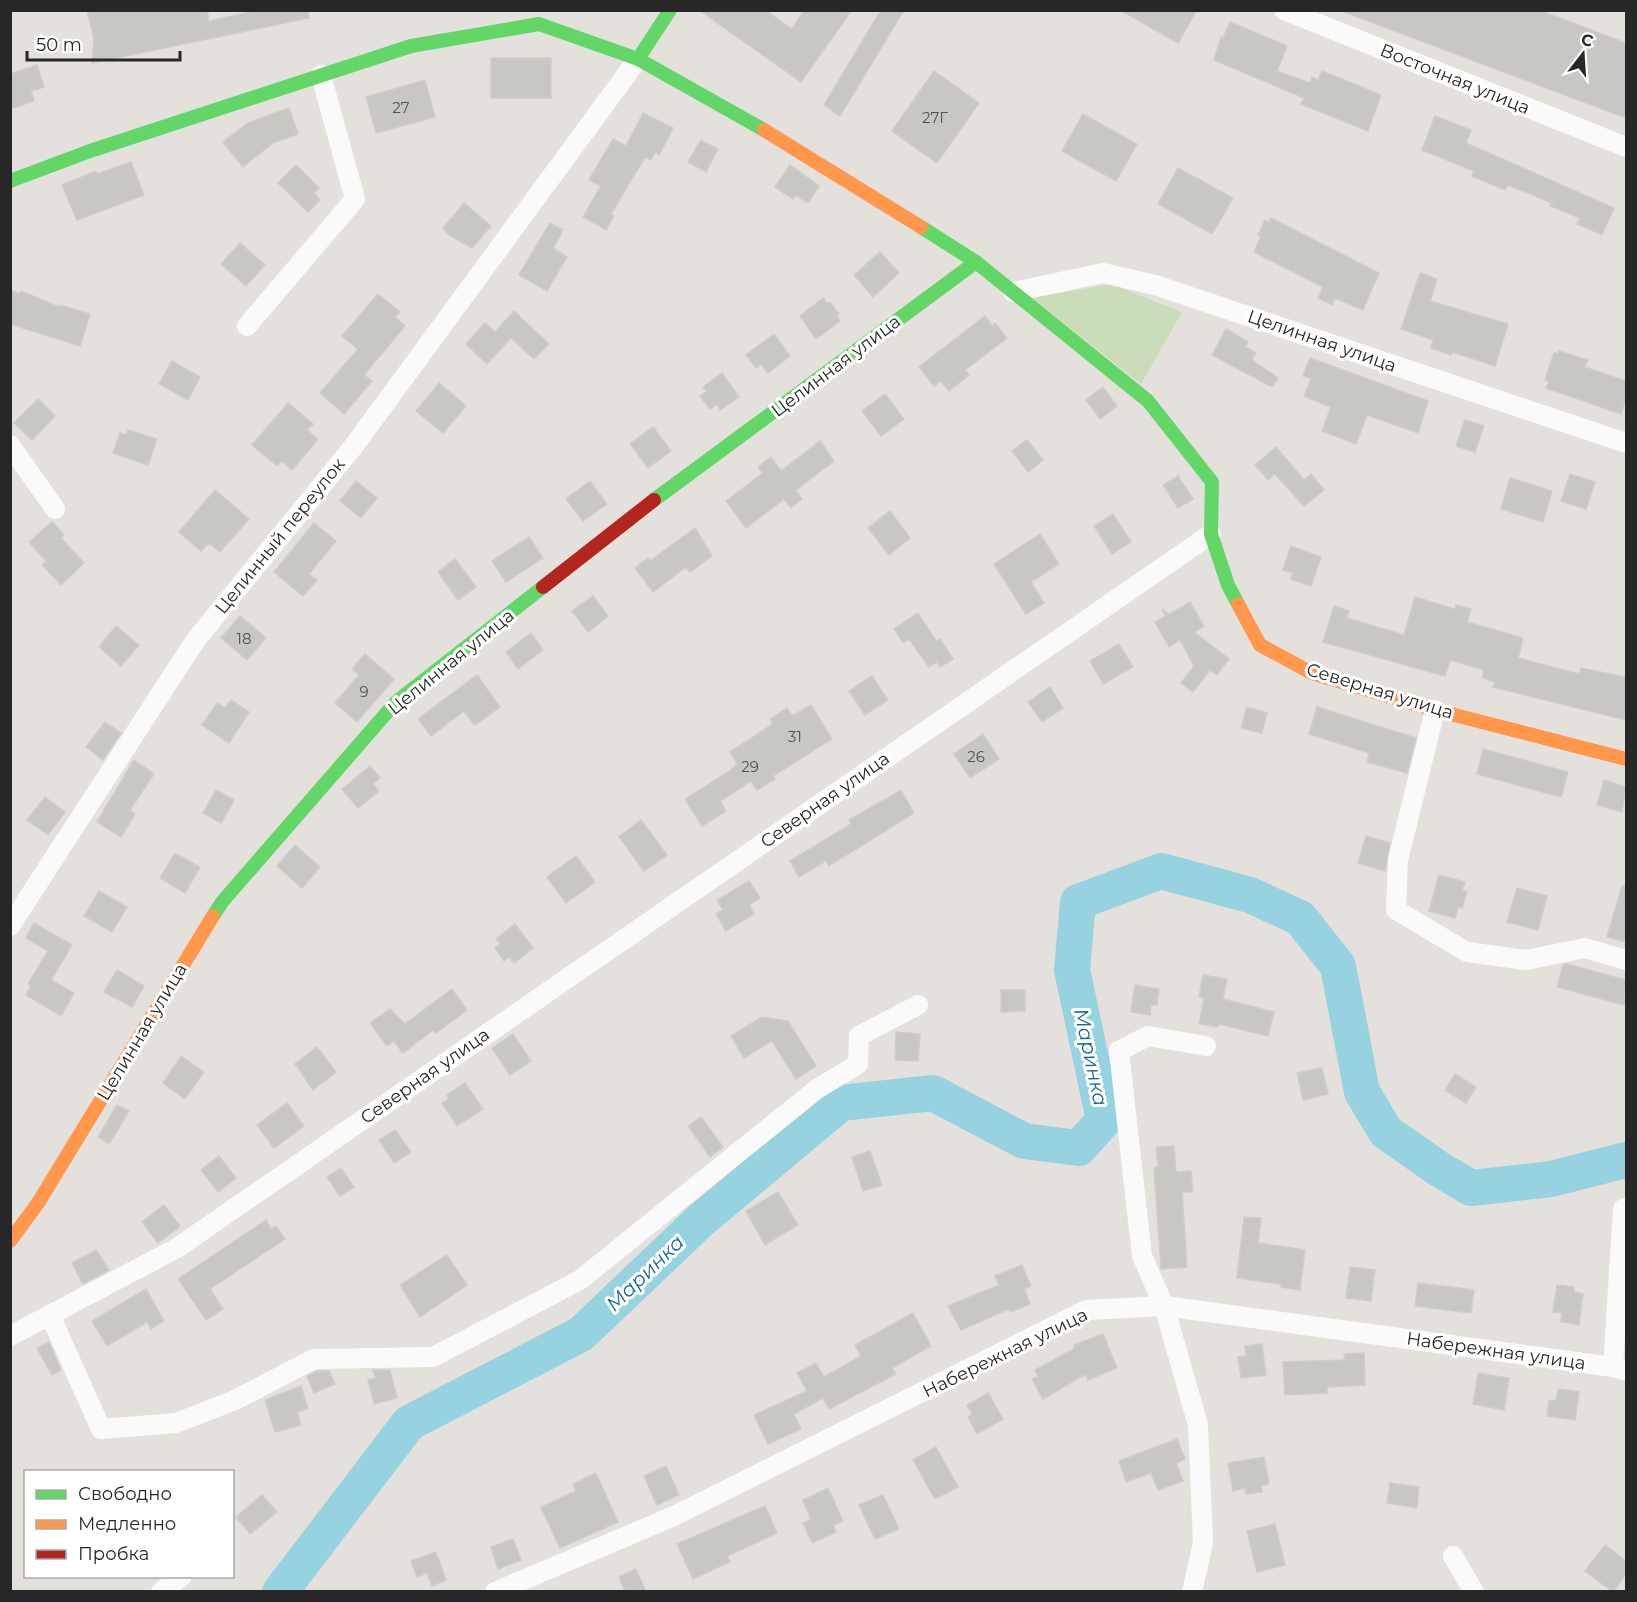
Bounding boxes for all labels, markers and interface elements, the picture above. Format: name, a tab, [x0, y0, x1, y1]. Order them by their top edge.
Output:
scale bar	[27, 24, 180, 62]
north arrow	[1553, 24, 1613, 84]
text: С	[1579, 29, 1596, 51]
text: 50 m	[36, 34, 82, 56]
street label: Восточная улица	[1377, 39, 1533, 119]
house number: 27	[392, 98, 410, 117]
house number: 27Г	[922, 108, 948, 127]
street label: Целинная улица	[1245, 305, 1399, 377]
street label: Целинная улица	[767, 310, 905, 422]
street label: Целинный переулок	[210, 453, 350, 618]
street label: Целинная улица	[383, 604, 519, 720]
house number: 18	[237, 629, 252, 648]
street label: Северная улица	[1304, 658, 1456, 724]
house number: 9	[359, 682, 369, 701]
house number: 31	[788, 727, 802, 746]
street label: Северная улица	[756, 747, 894, 853]
house number: 26	[967, 747, 985, 766]
house number: 29	[741, 757, 759, 776]
street label: Целинная улица	[92, 960, 192, 1104]
water label: Маринка	[1069, 1006, 1113, 1108]
street label: Северная улица	[356, 1023, 494, 1129]
water label: Маринка	[601, 1230, 689, 1316]
street label: Набережная улица	[919, 1303, 1091, 1403]
street label: Набережная улица	[1405, 1328, 1587, 1374]
legend	[24, 1470, 234, 1578]
text: Свободно	[78, 1483, 172, 1505]
text: Медленно	[78, 1513, 176, 1535]
text: Пробка	[78, 1543, 149, 1565]

